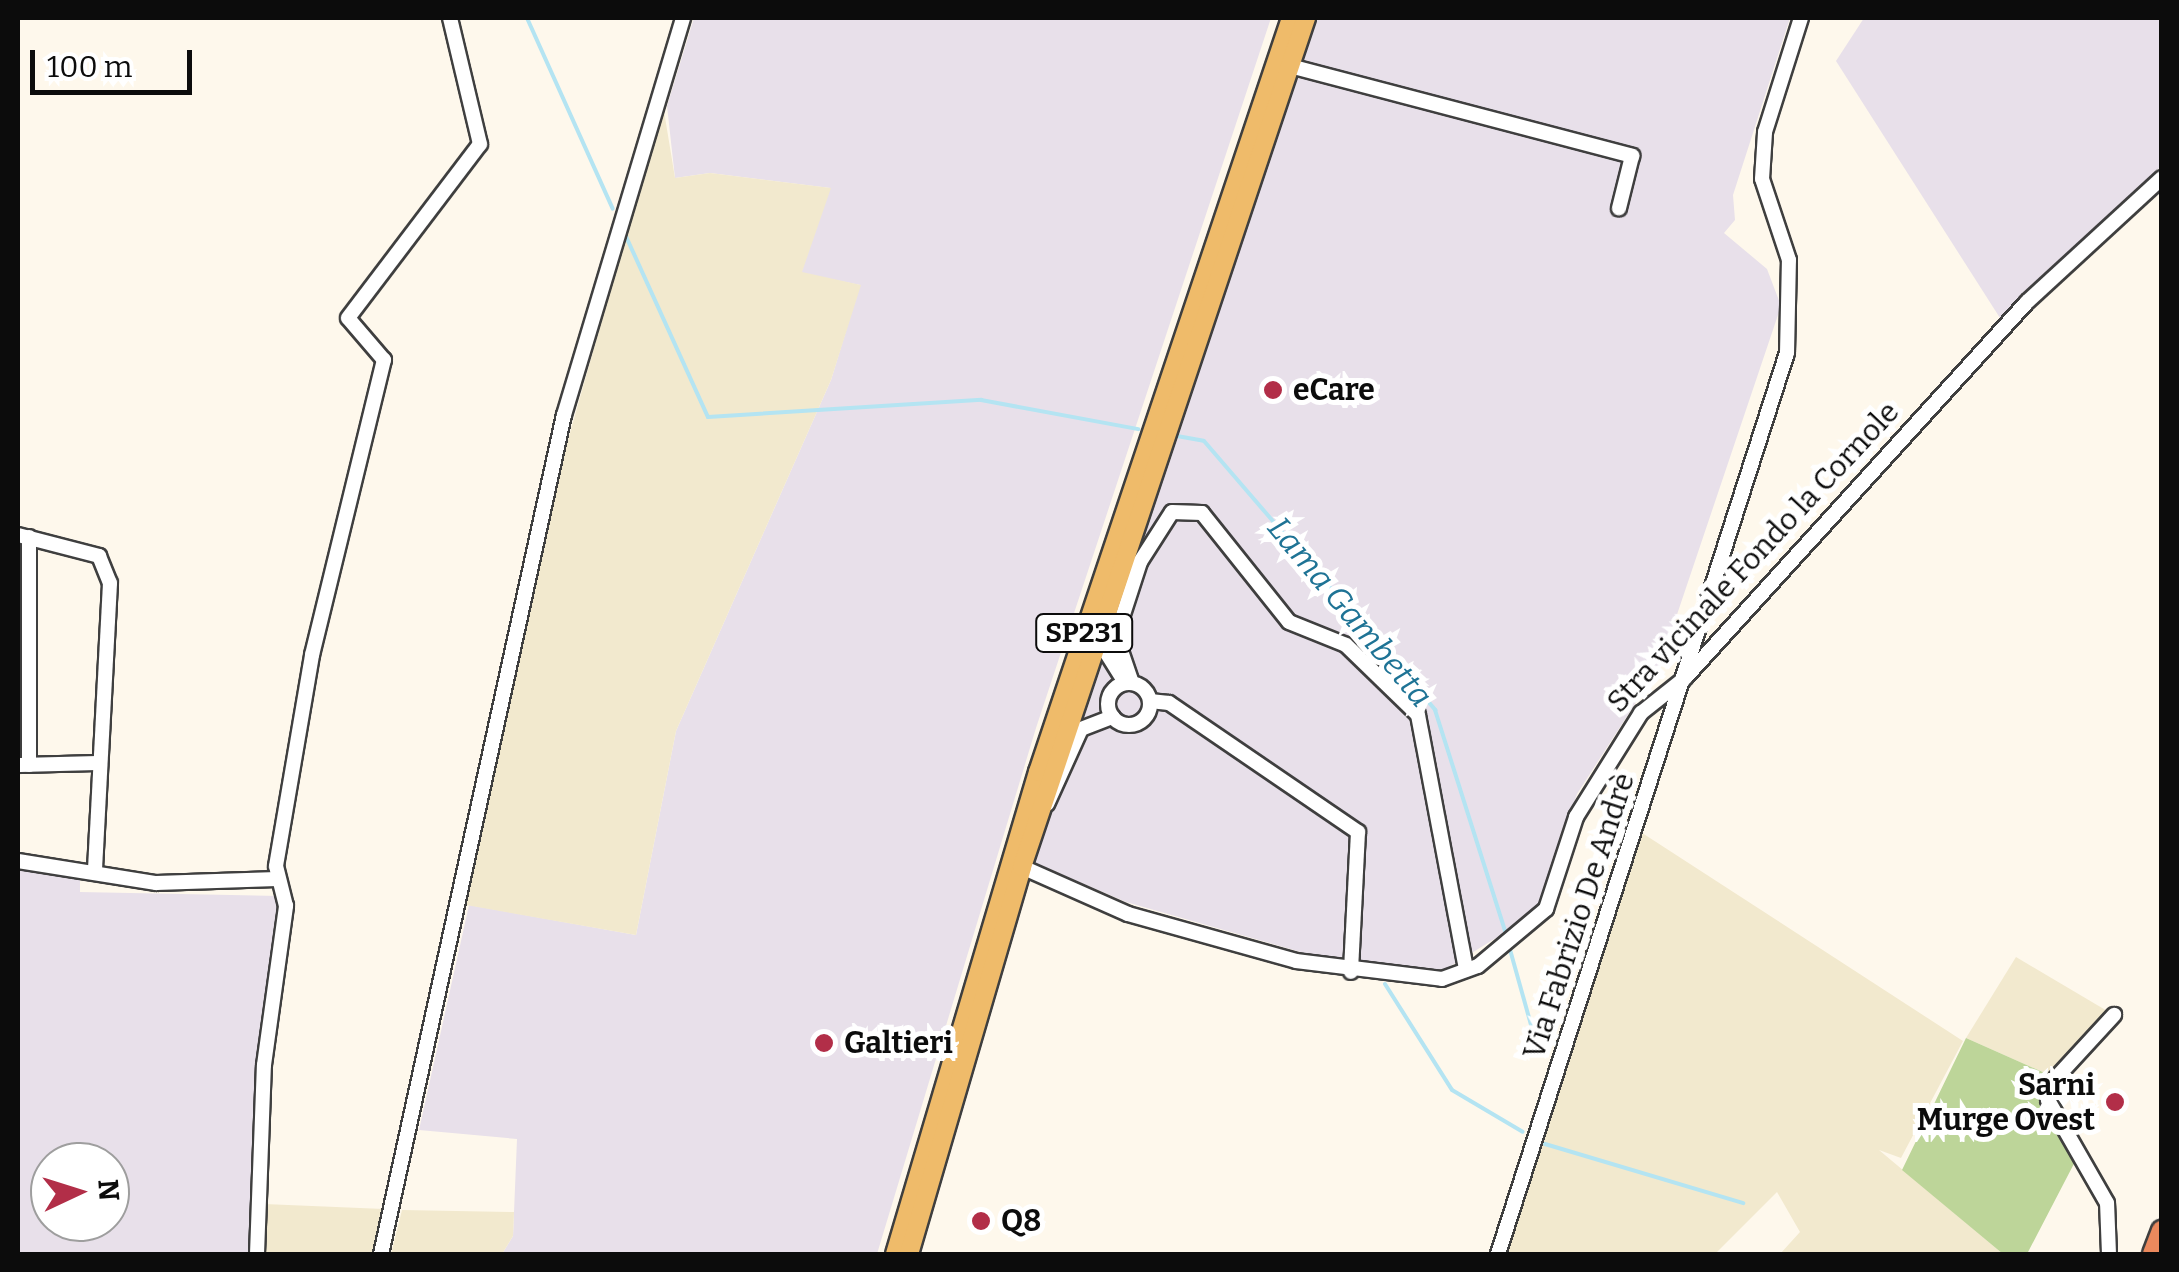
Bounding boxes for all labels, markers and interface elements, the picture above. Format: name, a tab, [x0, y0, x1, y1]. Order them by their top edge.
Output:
scale bar	[35, 30, 198, 92]
text: 100 m	[47, 49, 132, 85]
place label: eCare	[1293, 372, 1375, 408]
marker: eCare	[1262, 379, 1284, 401]
street label: Stra vicinale Fondo la Cornole	[1600, 394, 1906, 720]
water label: Lama Gambetta	[1260, 509, 1440, 715]
road number: SP231	[1034, 610, 1134, 656]
street label: Via Fabrizio De Andrè	[1516, 768, 1642, 1064]
place label: Galtieri	[844, 1025, 953, 1061]
marker: Galtieri	[813, 1032, 835, 1054]
place label: Sarni Murge Ovest	[1917, 1067, 2095, 1138]
marker: Sarni Murge Ovest	[2104, 1091, 2126, 1113]
north arrow	[30, 1142, 130, 1242]
text: N	[91, 1178, 126, 1202]
place label: Q8	[1001, 1203, 1041, 1239]
marker: Q8	[970, 1210, 992, 1232]

